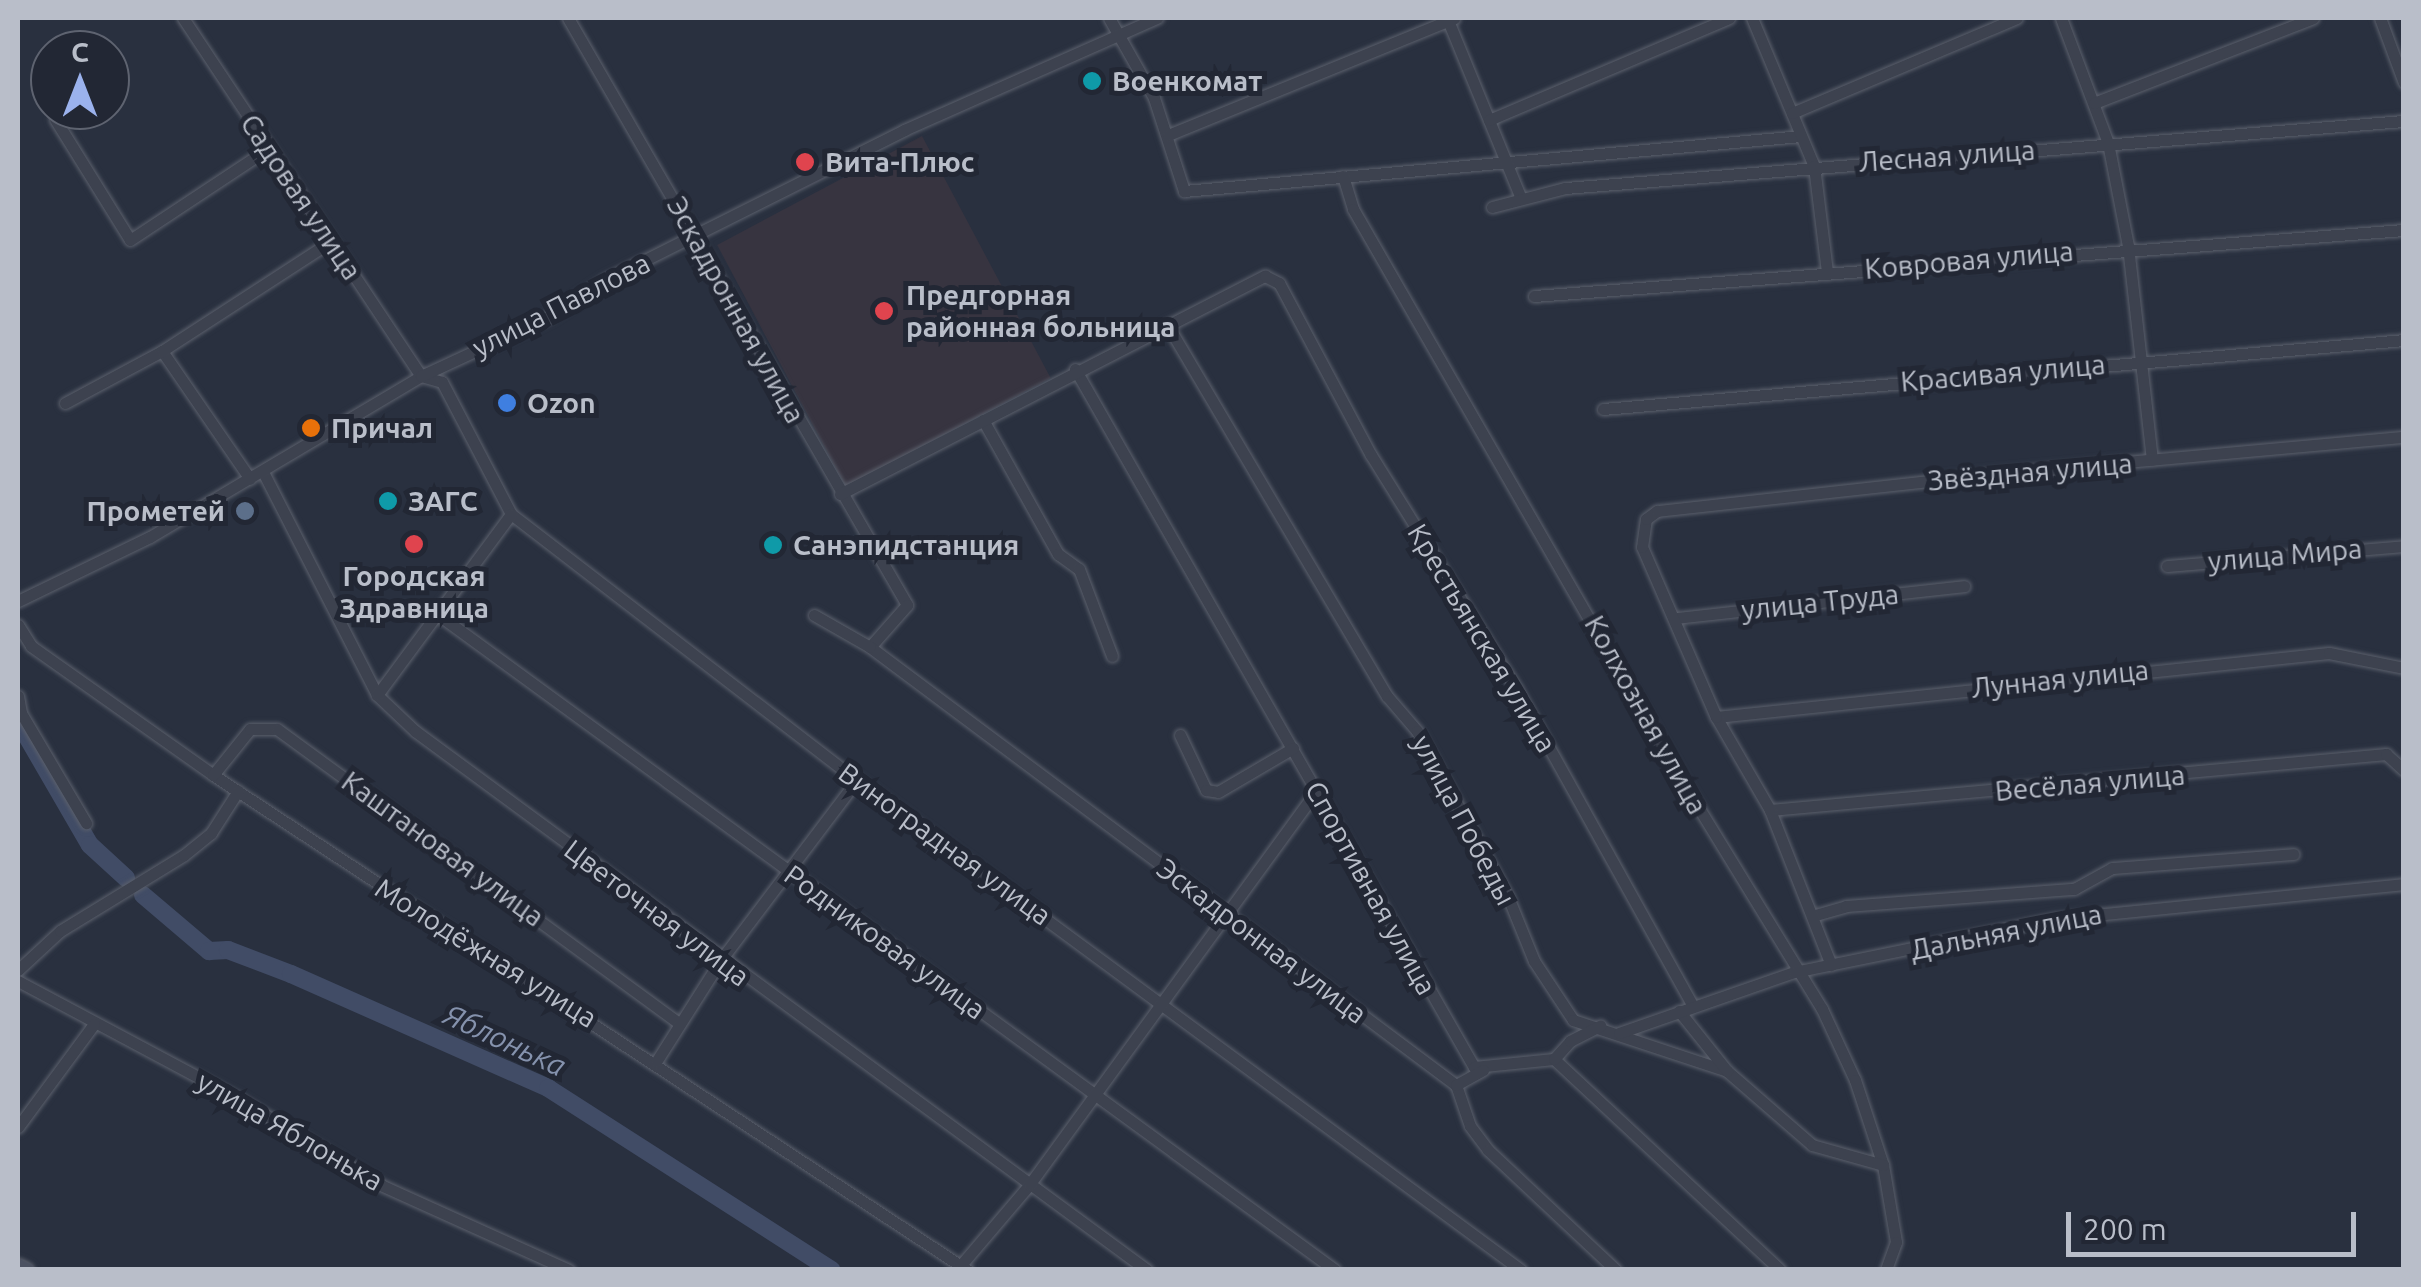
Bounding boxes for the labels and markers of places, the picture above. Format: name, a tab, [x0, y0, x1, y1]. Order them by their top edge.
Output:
place label: Военкомат	[1112, 64, 1262, 98]
marker: Военкомат	[1081, 70, 1103, 92]
place label: Вита-Плюс	[825, 145, 975, 179]
marker: Вита-Плюс	[794, 151, 816, 173]
place label: Предгорная районная больница	[906, 278, 1175, 344]
marker: Предгорная районная больница	[871, 298, 897, 324]
place label: Ozon	[527, 386, 596, 420]
marker: Ozon	[496, 392, 518, 414]
place label: Причал	[331, 411, 433, 445]
marker: Причал	[300, 417, 322, 439]
place label: ЗАГС	[408, 484, 478, 518]
marker: ЗАГС	[377, 490, 399, 512]
place label: Прометей	[87, 494, 225, 528]
marker: Прометей	[234, 500, 256, 522]
place label: Санэпидстанция	[793, 528, 1019, 562]
marker: Городская Здравница	[403, 533, 425, 555]
marker: Санэпидстанция	[762, 534, 784, 556]
place label: Городская Здравница	[339, 559, 489, 625]

